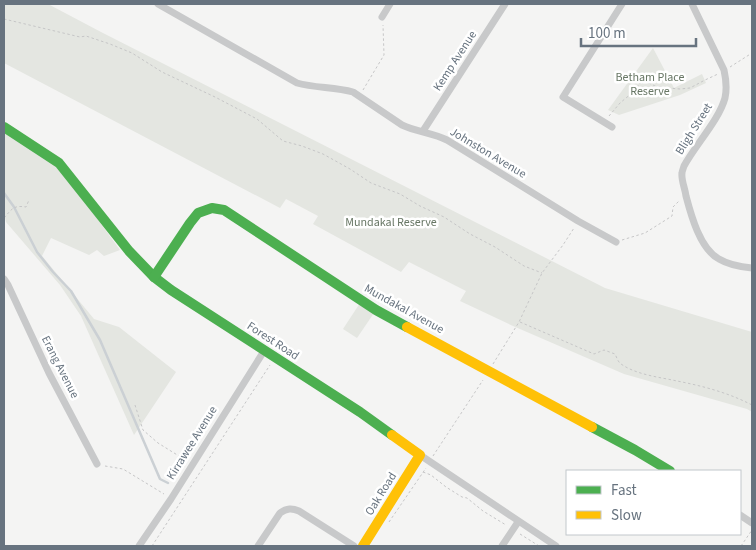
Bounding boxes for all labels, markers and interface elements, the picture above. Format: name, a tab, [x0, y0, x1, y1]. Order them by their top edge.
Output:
scale bar	[581, 15, 696, 47]
text: 100 m	[588, 23, 626, 44]
street label: Kemp Avenue	[429, 27, 481, 94]
park label: Betham Place Reserve	[616, 69, 685, 100]
street label: Bligh Street	[671, 100, 717, 158]
street label: Johnston Avenue	[447, 123, 529, 183]
park label: Mundakal Reserve	[345, 214, 437, 231]
street label: Mundakal Avenue	[361, 280, 447, 338]
street label: Forest Road	[244, 318, 302, 364]
street label: Erang Avenue	[37, 333, 83, 401]
street label: Kirrawee Avenue	[163, 403, 221, 483]
street label: Oak Road	[361, 469, 401, 519]
legend	[566, 470, 741, 535]
text: Fast	[611, 480, 637, 501]
text: Slow	[611, 505, 642, 526]

